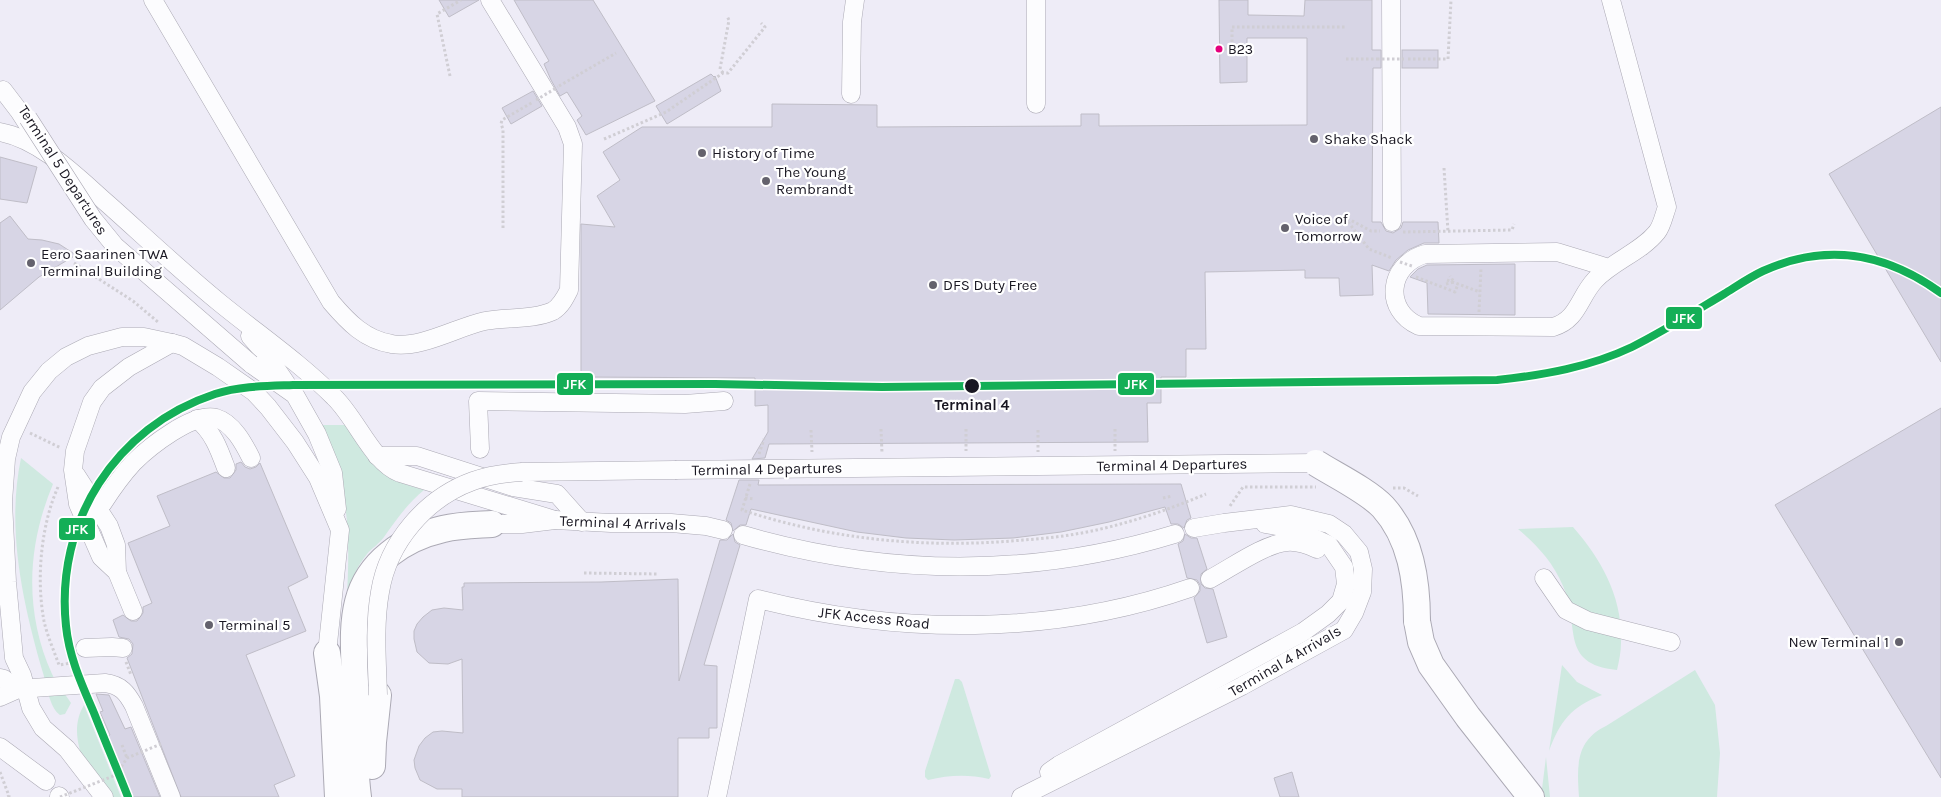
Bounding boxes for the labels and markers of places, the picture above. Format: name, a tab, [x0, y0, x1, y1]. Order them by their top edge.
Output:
place label: B23	[1228, 41, 1253, 58]
marker: B23	[1214, 44, 1224, 54]
place label: Shake Shack	[1324, 130, 1413, 148]
marker: Shake Shack	[1308, 133, 1320, 145]
place label: History of Time	[712, 144, 815, 162]
marker: History of Time	[696, 147, 708, 159]
place label: The Young Rembrandt	[776, 163, 853, 198]
marker: The Young Rembrandt	[760, 175, 772, 187]
place label: Voice of Tomorrow	[1295, 210, 1362, 245]
marker: Voice of Tomorrow	[1279, 222, 1291, 234]
place label: Eero Saarinen TWA Terminal Building	[41, 245, 169, 280]
marker: Eero Saarinen TWA Terminal Building	[25, 257, 37, 269]
place label: DFS Duty Free	[943, 276, 1037, 294]
marker: DFS Duty Free	[927, 279, 939, 291]
marker: Terminal 4	[963, 377, 981, 395]
place label: Terminal 4	[934, 396, 1010, 414]
place label: Terminal 5	[219, 616, 291, 634]
marker: Terminal 5	[203, 619, 215, 631]
place label: New Terminal 1	[1789, 633, 1889, 651]
marker: New Terminal 1	[1893, 636, 1905, 648]

